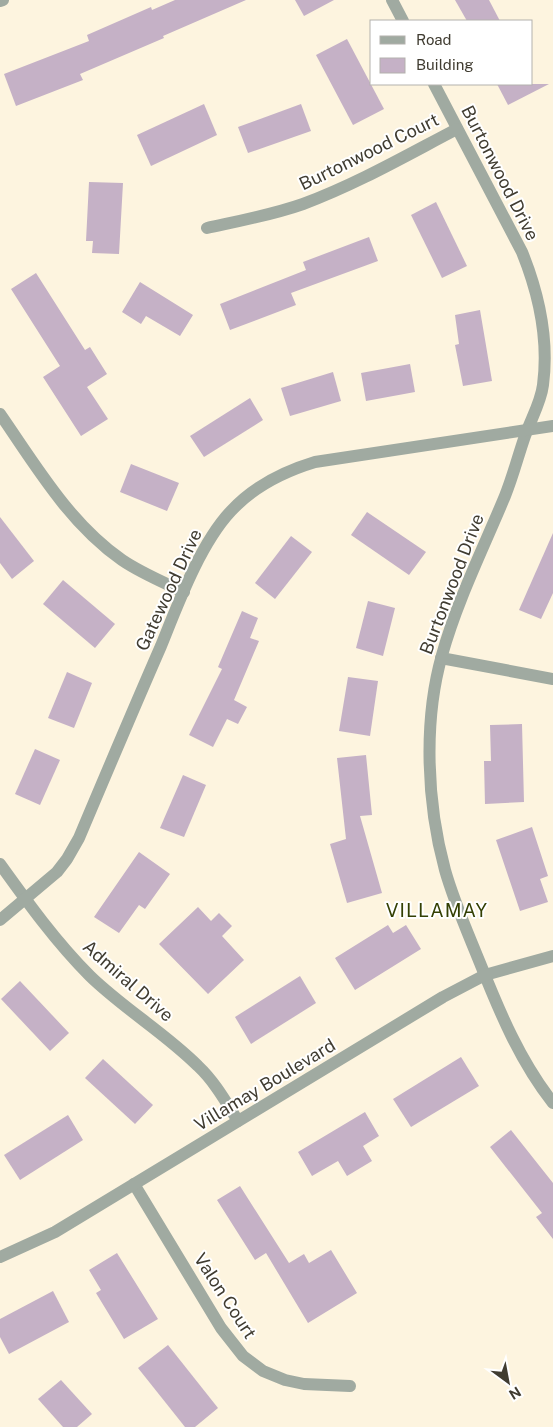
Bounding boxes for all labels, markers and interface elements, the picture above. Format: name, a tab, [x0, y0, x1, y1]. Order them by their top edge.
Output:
legend	[370, 20, 533, 85]
text: Road	[416, 31, 452, 48]
text: Building	[416, 56, 474, 73]
street label: Burtonwood Drive	[457, 102, 544, 244]
street label: Burtonwood Court	[296, 109, 442, 194]
street label: Burtonwood Drive	[415, 511, 488, 657]
street label: Gatewood Drive	[131, 526, 206, 654]
district label: VILLAMAY	[386, 899, 488, 921]
street label: Admiral Drive	[79, 936, 178, 1026]
street label: Villamay Boulevard	[190, 1034, 339, 1135]
street label: Valon Court	[190, 1249, 261, 1343]
north arrow	[483, 1357, 533, 1407]
text: N	[506, 1383, 524, 1403]

